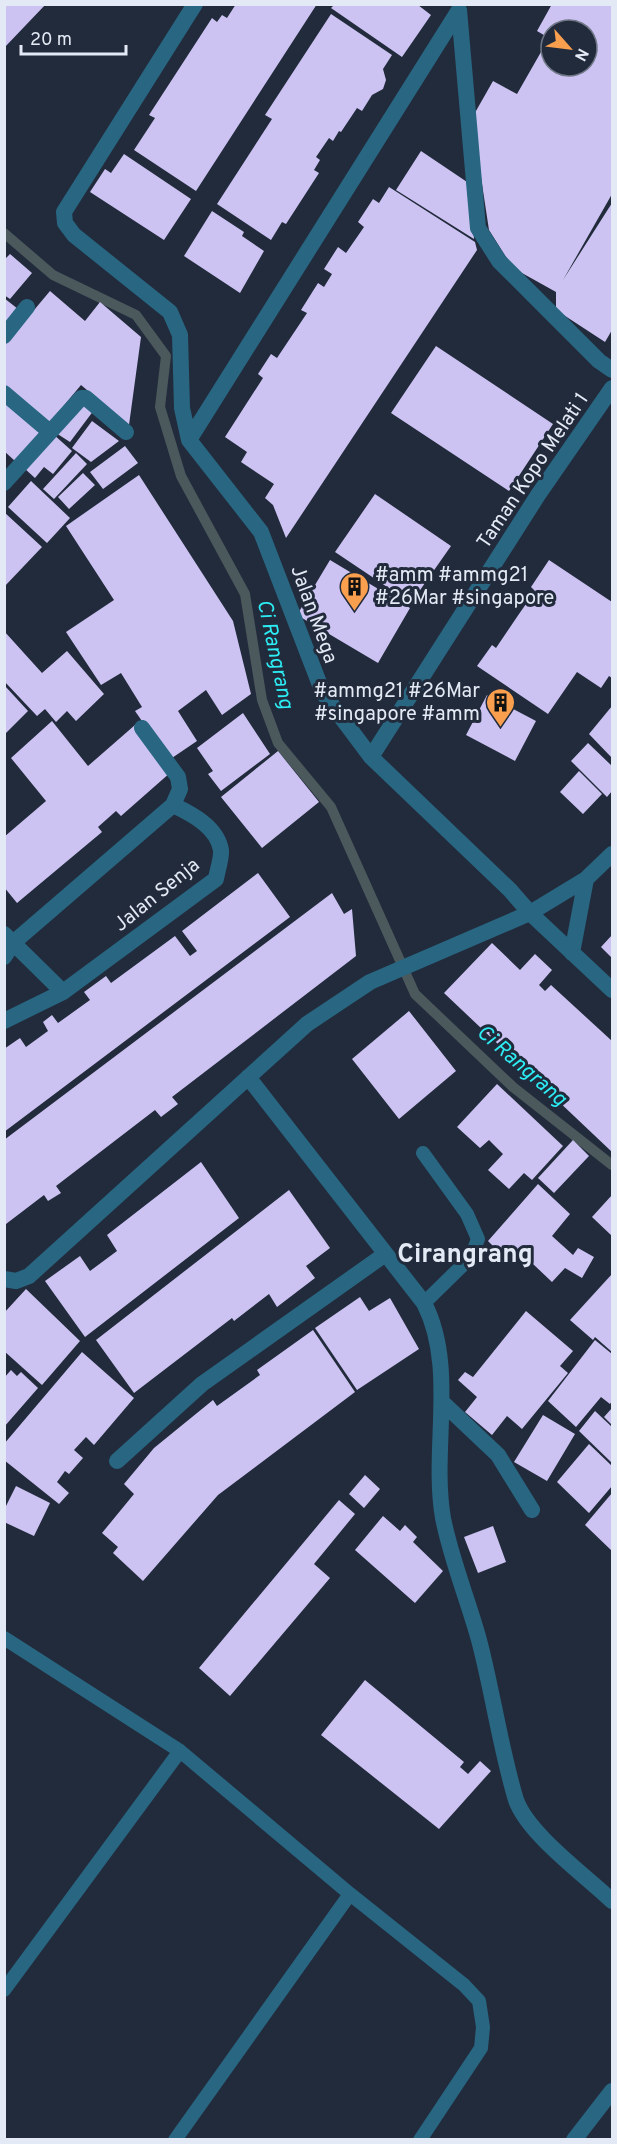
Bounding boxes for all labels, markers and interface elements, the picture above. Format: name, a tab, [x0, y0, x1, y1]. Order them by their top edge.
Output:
scale bar	[21, 18, 126, 56]
north arrow	[539, 18, 599, 78]
text: 20 m	[30, 29, 72, 52]
text: N	[569, 44, 592, 64]
street label: Taman Kopo Melati 1	[472, 388, 596, 554]
street label: Jalan Mega	[283, 562, 343, 667]
place label: #amm #ammg21 #26Mar #singapore	[375, 563, 554, 612]
building icon: #amm #ammg21 #26Mar #singapore	[338, 570, 370, 612]
water label: Ci Rangrang	[250, 597, 299, 712]
place label: #ammg21 #26Mar #singapore #amm	[314, 679, 480, 728]
building icon: #ammg21 #26Mar #singapore #amm	[485, 686, 517, 728]
street label: Jalan Senja	[109, 853, 206, 938]
water label: Ci Rangrang	[470, 1019, 572, 1113]
district label: Cirangrang	[397, 1239, 533, 1272]

